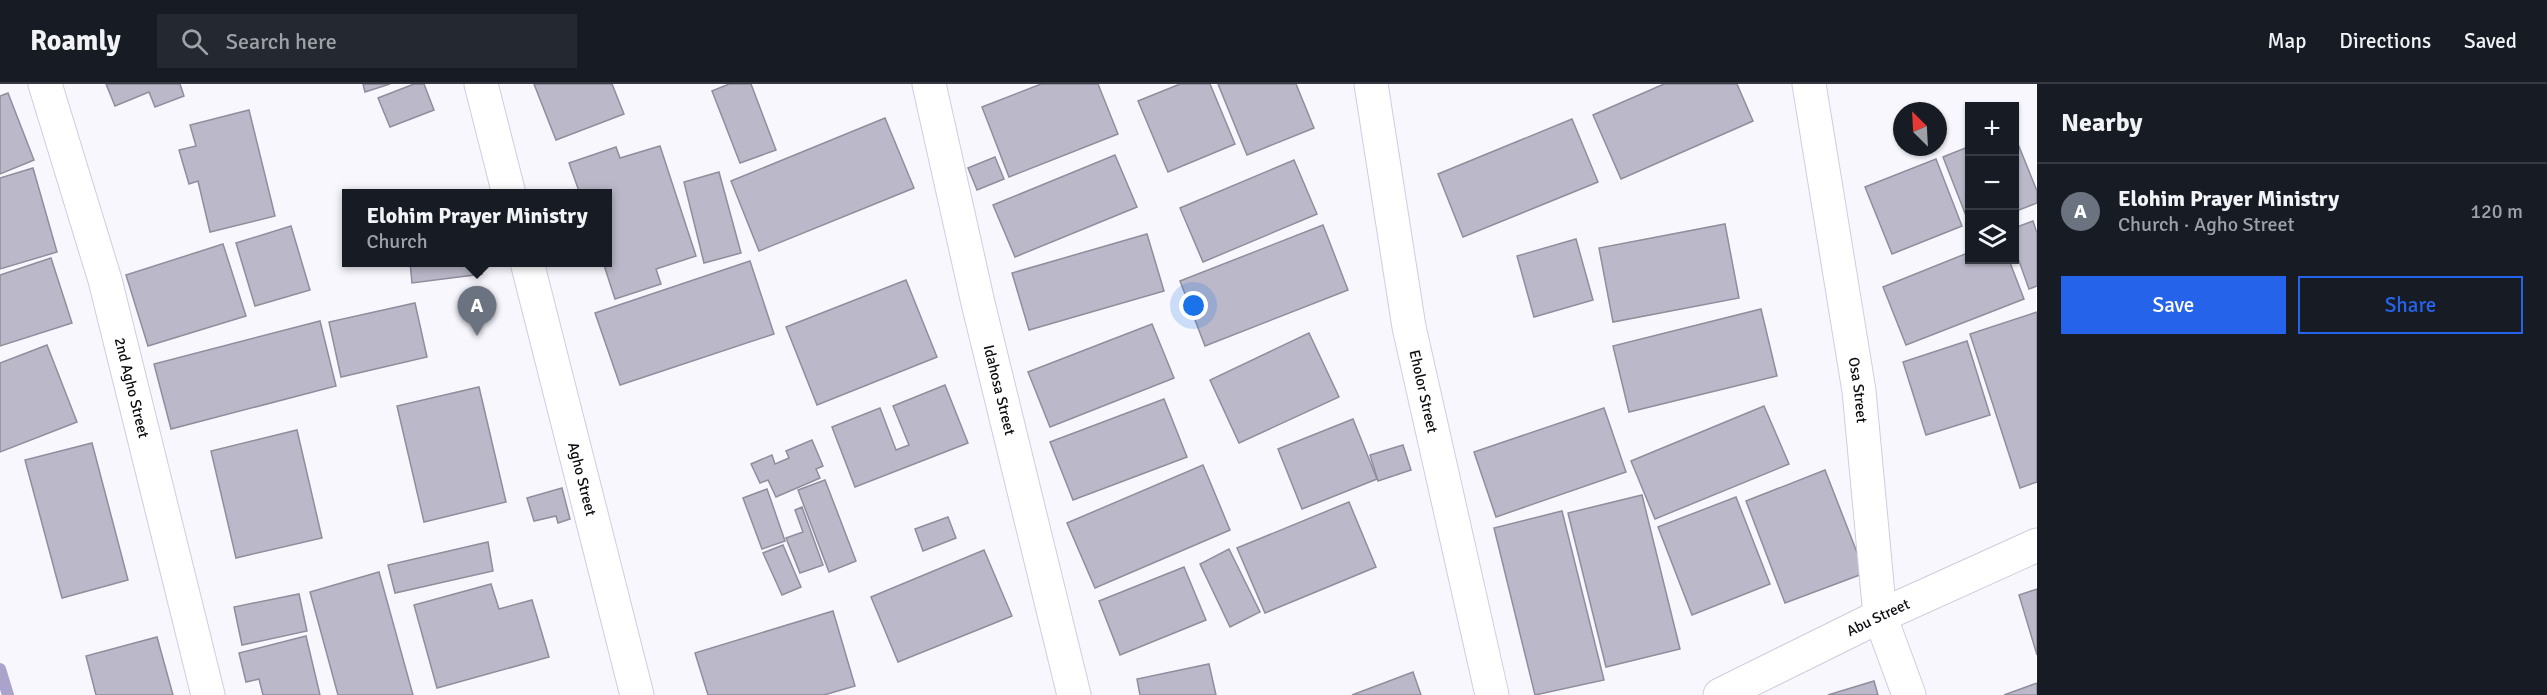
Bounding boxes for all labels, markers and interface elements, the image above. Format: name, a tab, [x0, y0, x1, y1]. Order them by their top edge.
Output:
search box	[157, 14, 577, 68]
text: Roamly	[30, 24, 121, 58]
icon: search	[178, 25, 211, 58]
text: Search here	[226, 28, 337, 55]
text: Map	[2268, 28, 2306, 54]
text: Directions	[2339, 28, 2431, 54]
text: Saved	[2464, 28, 2517, 54]
north arrow	[1893, 102, 1947, 156]
map controls	[1965, 102, 2019, 264]
button: +	[1965, 102, 2019, 156]
text: Nearby	[2061, 107, 2142, 139]
button: −	[1965, 156, 2019, 210]
text: Elohim Prayer Ministry	[2118, 185, 2339, 212]
popup	[342, 189, 612, 267]
text: A	[2074, 199, 2087, 224]
text: 120 m	[2470, 199, 2523, 224]
text: Elohim Prayer Ministry	[366, 202, 588, 229]
button: layers	[1965, 210, 2019, 264]
text: Church · Agho Street	[2118, 212, 2295, 237]
text: Church	[366, 229, 428, 254]
button: Save	[2061, 276, 2286, 334]
button: Share	[2298, 276, 2523, 334]
pin: A	[458, 286, 496, 336]
your location	[1179, 291, 1208, 320]
street label: 2nd Agho Street	[111, 336, 153, 440]
street label: Idahosa Street	[980, 343, 1019, 437]
street label: Eholor Street	[1405, 348, 1442, 435]
street label: Osa Street	[1845, 356, 1871, 424]
street label: Agho Street	[564, 440, 600, 518]
street label: Abu Street	[1843, 595, 1912, 640]

